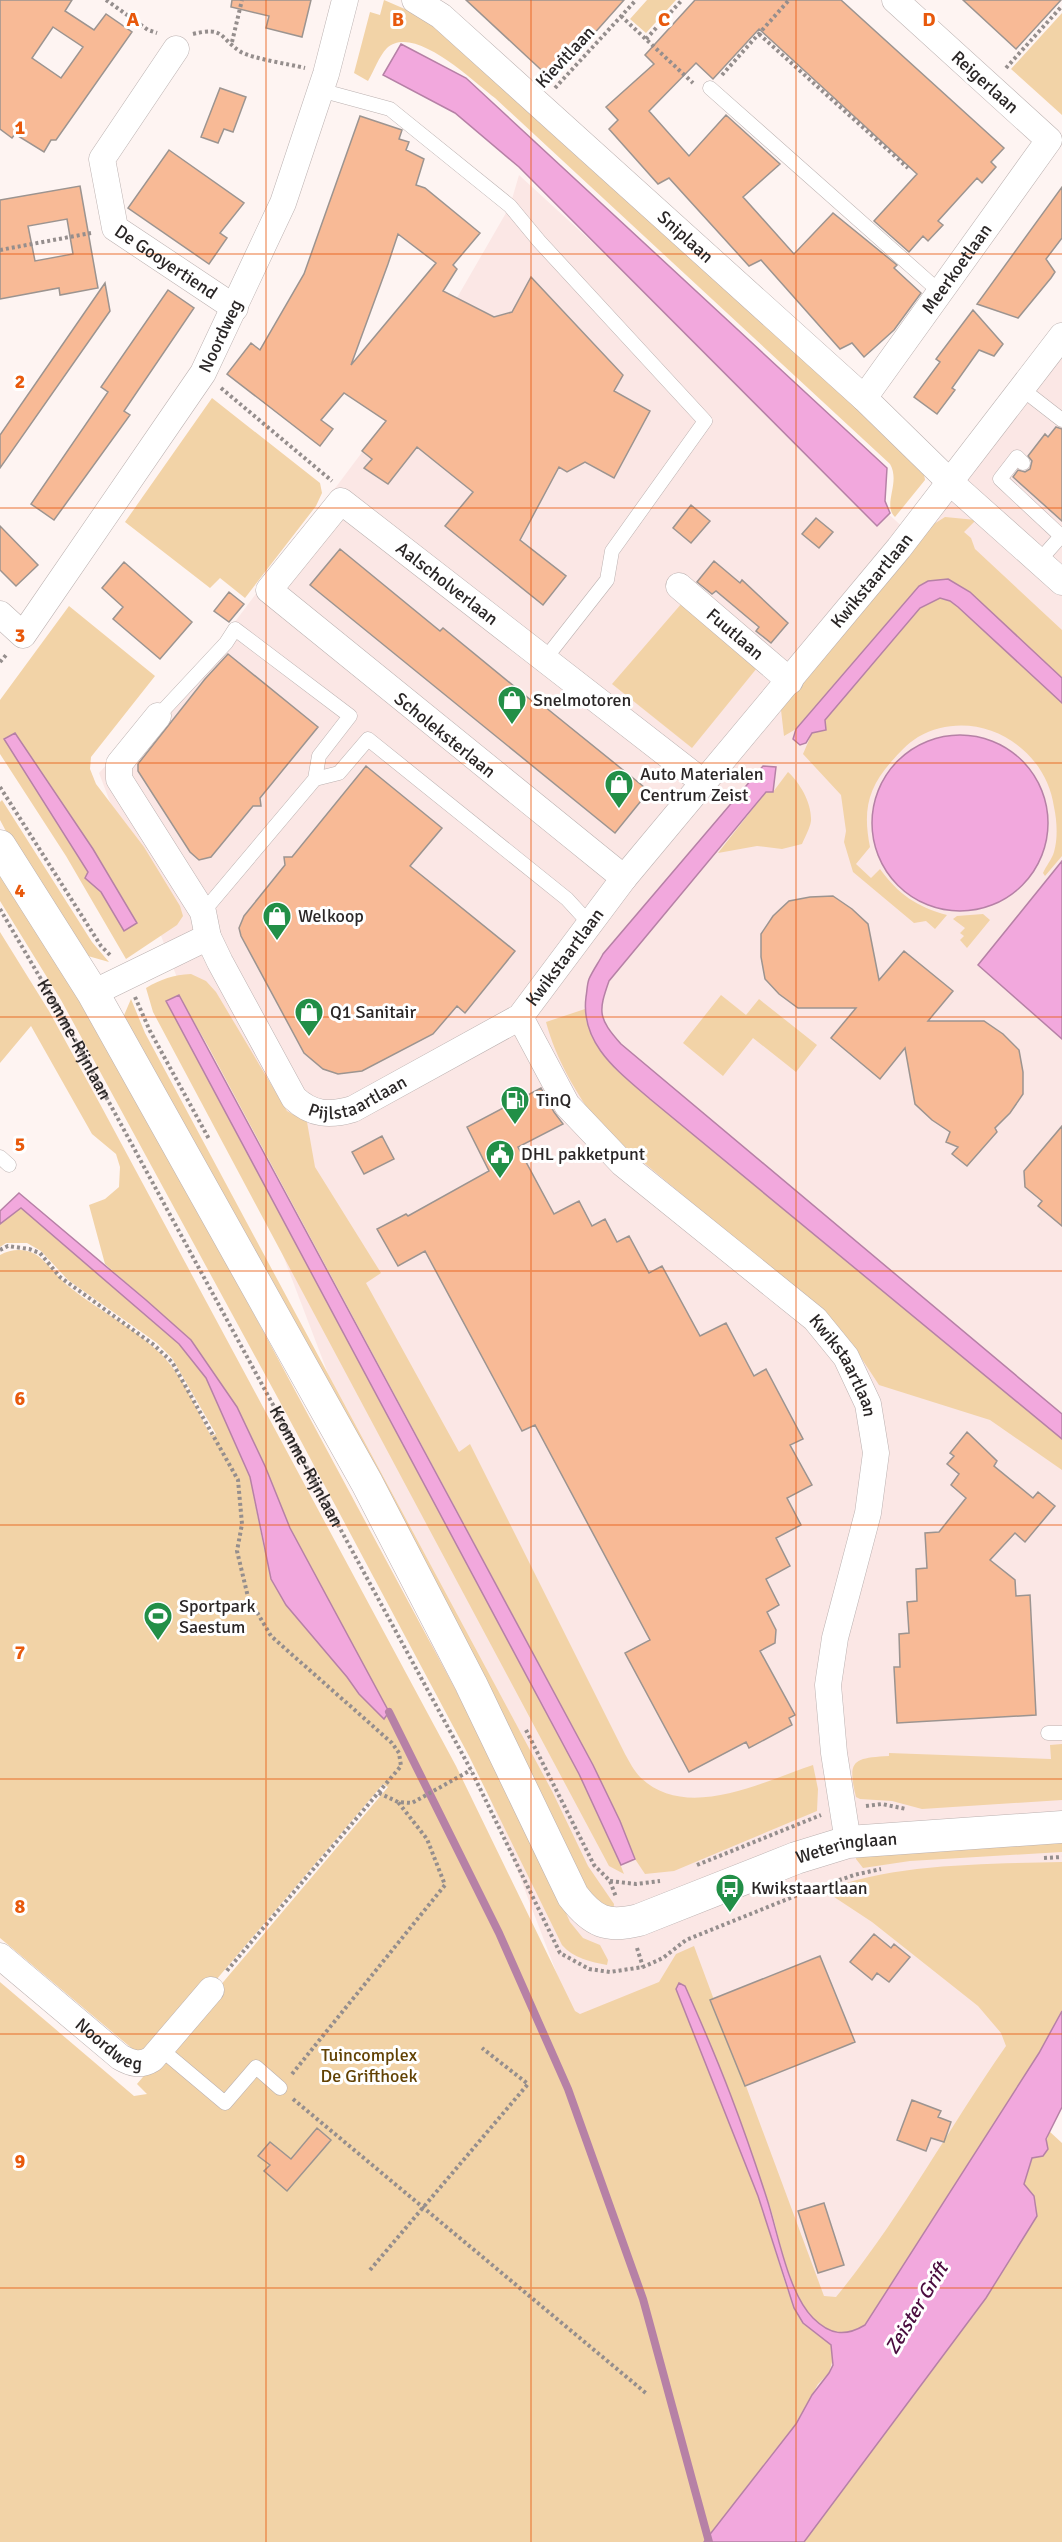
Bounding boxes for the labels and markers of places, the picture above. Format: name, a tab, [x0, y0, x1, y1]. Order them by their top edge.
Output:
shop icon: Snelmotoren	[496, 684, 528, 726]
place label: Snelmotoren	[533, 689, 631, 711]
place label: Auto Materialen Centrum Zeist	[640, 763, 764, 806]
shop icon: Auto Materialen Centrum Zeist	[603, 768, 635, 810]
shop icon: Welkoop	[261, 900, 293, 942]
place label: Welkoop	[298, 905, 364, 927]
shop icon: Q1 Sanitair	[293, 996, 325, 1038]
place label: Q1 Sanitair	[330, 1001, 416, 1023]
fuel station icon: TinQ	[499, 1084, 531, 1126]
place label: TinQ	[536, 1089, 571, 1111]
public building icon: DHL pakketpunt	[484, 1138, 516, 1180]
place label: DHL pakketpunt	[521, 1143, 645, 1165]
place label: Sportpark Saestum	[179, 1595, 256, 1638]
sports icon: Sportpark Saestum	[142, 1600, 174, 1642]
bus stop icon: Kwikstaartlaan	[714, 1872, 746, 1914]
place label: Kwikstaartlaan	[751, 1877, 868, 1899]

